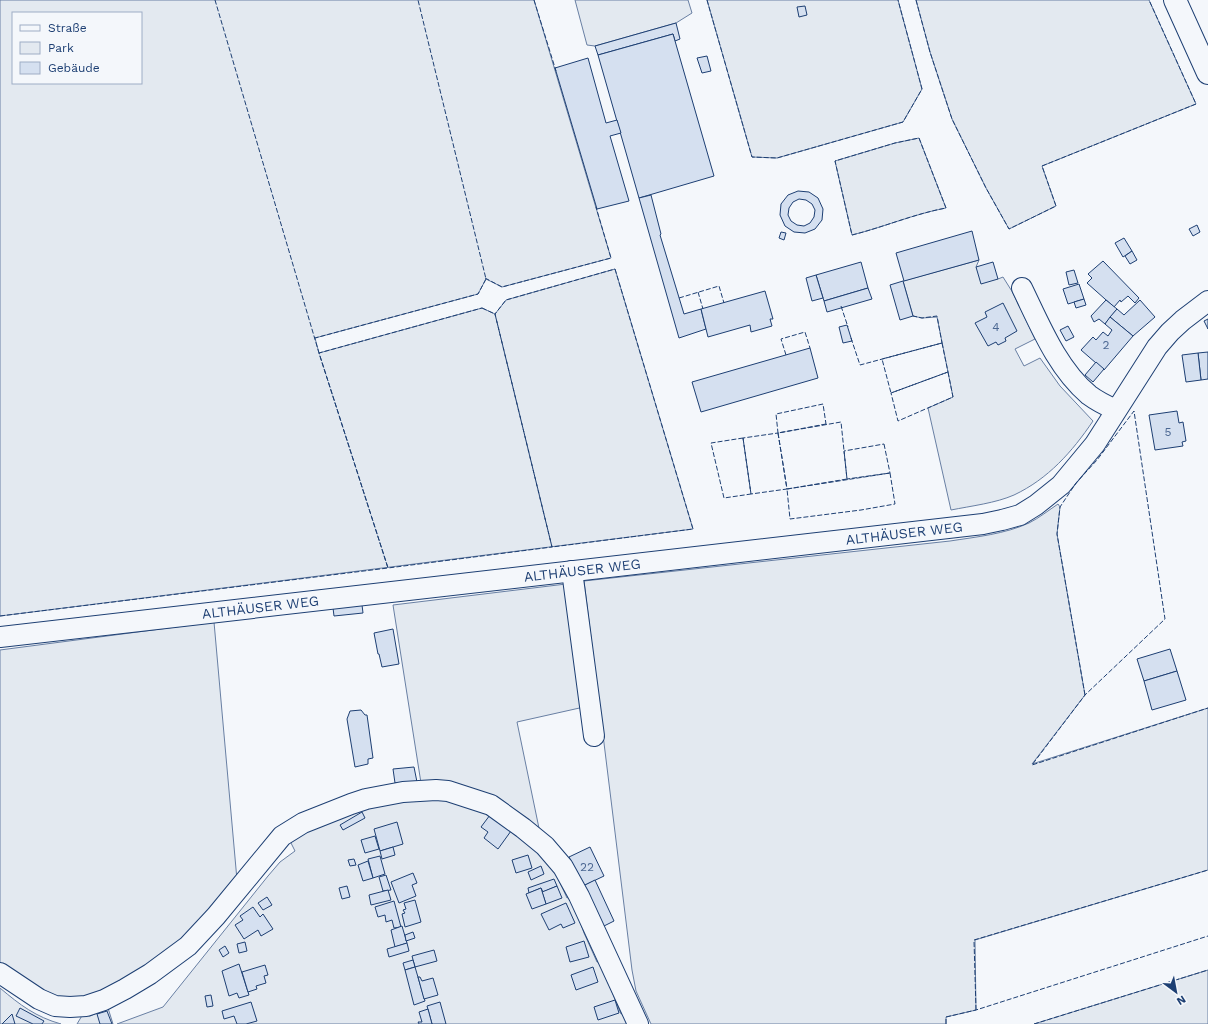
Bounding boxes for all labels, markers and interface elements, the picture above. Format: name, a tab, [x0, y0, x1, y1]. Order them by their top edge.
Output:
legend	[12, 12, 142, 84]
text: Straße	[48, 21, 87, 35]
text: Park	[48, 41, 74, 55]
text: Gebäude	[48, 61, 100, 75]
house number: 4	[992, 320, 1000, 334]
house number: 2	[1103, 338, 1110, 352]
house number: 5	[1165, 425, 1172, 439]
street label: ALTHÄUSER WEG	[845, 518, 963, 548]
street label: ALTHÄUSER WEG	[523, 555, 641, 585]
street label: ALTHÄUSER WEG	[201, 592, 320, 622]
house number: 22	[580, 860, 594, 874]
north arrow	[1156, 972, 1196, 1012]
text: N	[1174, 992, 1188, 1008]

